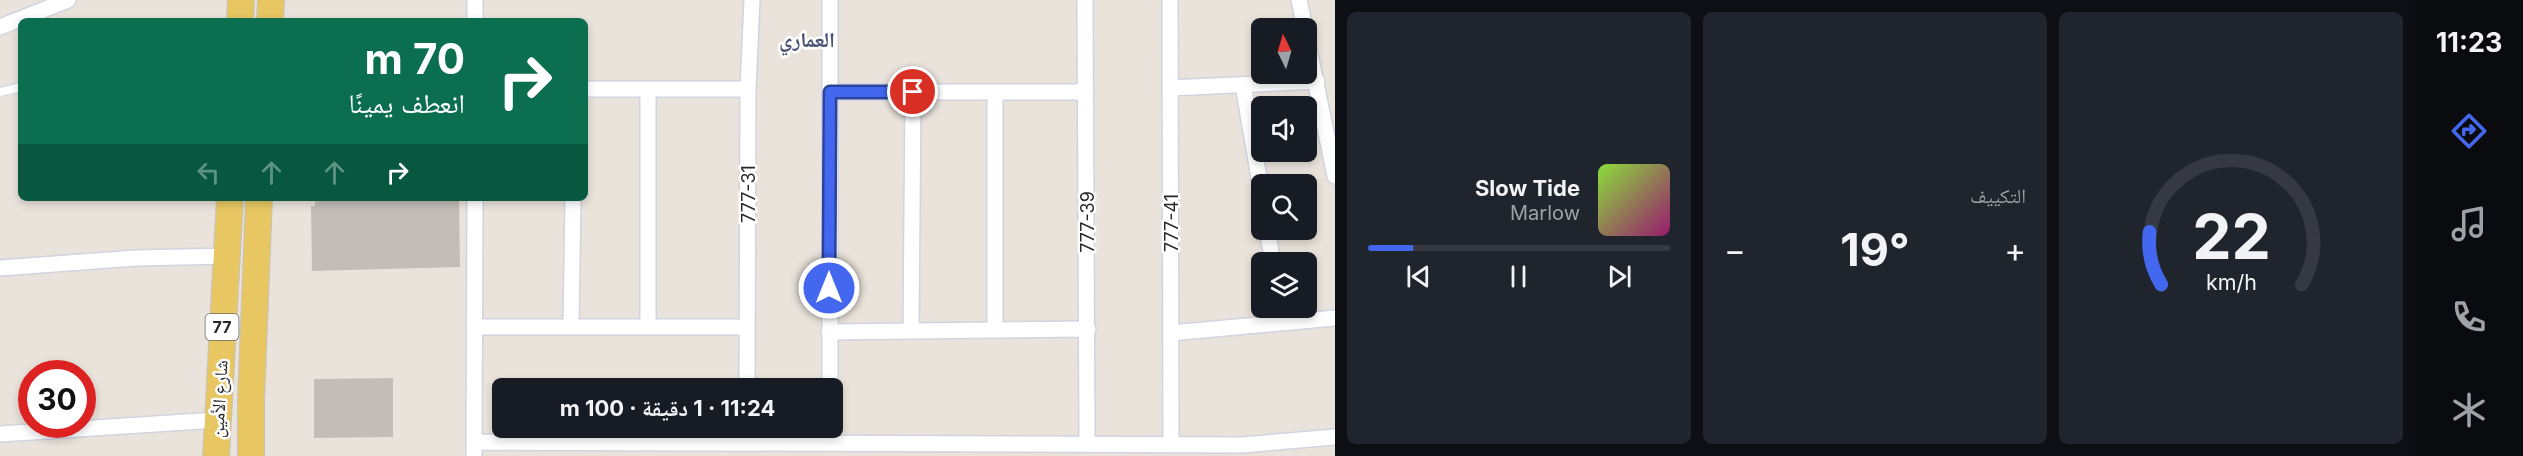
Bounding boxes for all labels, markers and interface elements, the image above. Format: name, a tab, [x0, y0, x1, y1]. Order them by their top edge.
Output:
north arrow	[1251, 18, 1317, 84]
map controls	[1251, 18, 1317, 318]
text: 11:23	[2436, 26, 2502, 59]
district label: العماري	[779, 27, 835, 56]
text: 70 m	[365, 33, 465, 84]
icon: right	[486, 42, 564, 120]
pin	[887, 66, 938, 117]
icon: arrive	[896, 75, 929, 108]
text: انعطف يمينًا	[348, 87, 465, 120]
button: sound	[1251, 96, 1317, 162]
icon: directions	[2448, 110, 2490, 152]
icon: left	[192, 156, 225, 189]
icon: ahead	[255, 156, 288, 189]
icon: ahead	[318, 156, 351, 189]
icon: right	[381, 156, 414, 189]
street label: 777-31	[738, 165, 759, 223]
button: search	[1251, 174, 1317, 240]
text: Slow Tide	[1475, 175, 1580, 201]
text: التكييف	[1970, 184, 2026, 208]
street label: 777-39	[1077, 191, 1098, 253]
street label: 777-41	[1161, 194, 1182, 252]
text: 22	[2192, 199, 2270, 274]
text: Marlow	[1510, 201, 1580, 225]
icon: music	[2448, 203, 2490, 245]
text: 19°	[1840, 222, 1910, 277]
text: −	[1724, 230, 1746, 270]
text: +	[2004, 230, 2026, 270]
button: layers	[1251, 252, 1317, 318]
position arrow	[797, 256, 861, 320]
icon: previous	[1402, 260, 1435, 293]
icon: pause	[1502, 260, 1535, 293]
icon: next	[1603, 260, 1636, 293]
text: km/h	[2206, 269, 2256, 295]
icon: phone	[2448, 296, 2490, 338]
road number: 77	[206, 314, 238, 340]
street label: شارع الأمين	[206, 359, 233, 439]
speed limit sign: 30	[18, 360, 96, 438]
icon: climate	[2448, 389, 2490, 431]
text: 11:24 · 1 دقيقة · 100 m	[560, 395, 775, 421]

